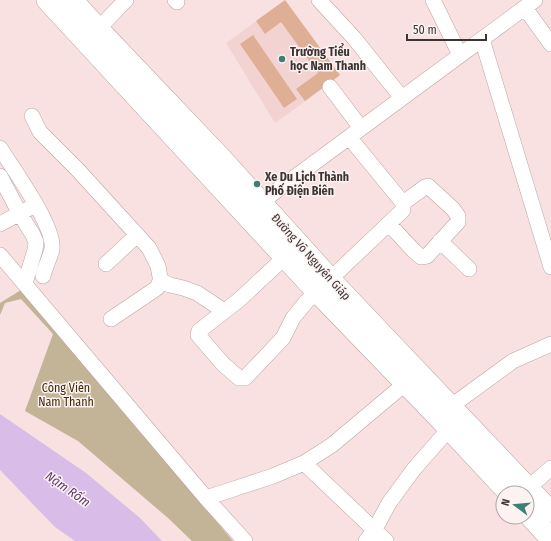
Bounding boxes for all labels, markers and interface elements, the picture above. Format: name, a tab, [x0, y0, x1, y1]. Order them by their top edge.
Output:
scale bar	[407, 16, 486, 42]
text: 50 m	[413, 23, 437, 37]
place label: Trường Tiểu học Nam Thanh	[290, 43, 366, 73]
marker: Trường Tiểu học Nam Thanh	[277, 54, 287, 64]
place label: Xe Du Lịch Thành Phố Điện Biên	[264, 170, 349, 198]
marker: Xe Du Lịch Thành Phố Điện Biên	[252, 179, 262, 189]
street label: Đường Võ Nguyên Giáp	[269, 211, 353, 303]
park label: Công Viên Nam Thanh	[38, 381, 94, 409]
water label: Nậm Rốm	[43, 468, 93, 510]
north arrow	[495, 485, 535, 525]
text: N	[499, 497, 513, 507]

